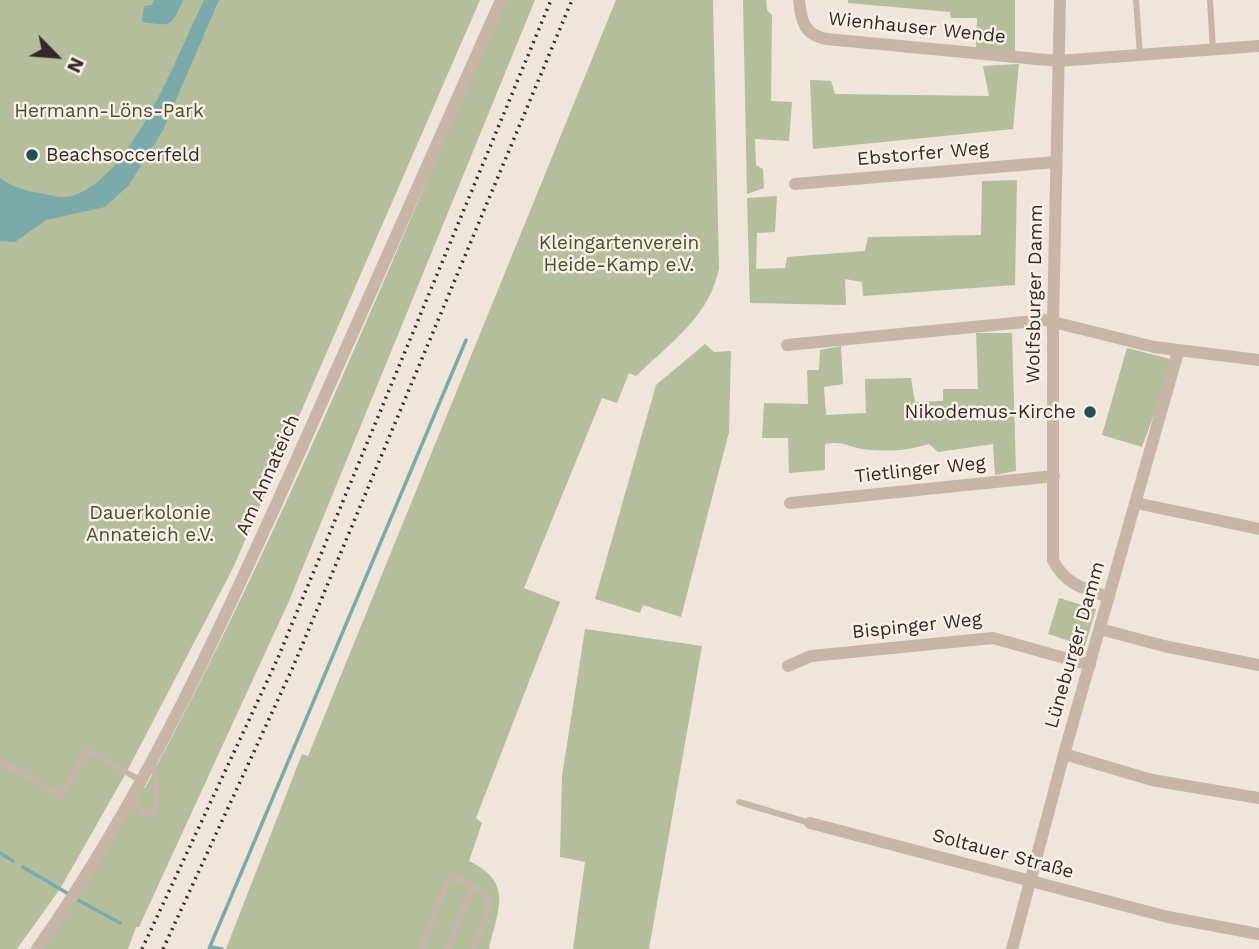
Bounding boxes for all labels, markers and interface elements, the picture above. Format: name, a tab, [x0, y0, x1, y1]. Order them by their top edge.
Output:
street label: Wienhauser Wende	[827, 7, 1007, 49]
north arrow	[21, 21, 91, 91]
text: N	[62, 54, 89, 76]
park label: Hermann-Löns-Park	[14, 100, 204, 122]
street label: Ebstorfer Weg	[856, 137, 990, 171]
place label: Beachsoccerfeld	[46, 144, 200, 166]
marker: Beachsoccerfeld	[24, 147, 40, 163]
street label: Wolfsburger Damm	[1022, 204, 1048, 384]
park label: Kleingartenverein Heide-Kamp e.V.	[539, 232, 699, 276]
place label: Nikodemus-Kirche	[904, 401, 1076, 423]
marker: Nikodemus-Kirche	[1082, 404, 1098, 420]
street label: Am Annateich	[231, 411, 305, 539]
street label: Tietlinger Weg	[853, 452, 987, 488]
park label: Dauerkolonie Annateich e.V.	[86, 502, 214, 546]
street label: Lüneburger Damm	[1040, 559, 1110, 731]
street label: Bispinger Weg	[851, 608, 983, 644]
street label: Soltauer Straße	[930, 824, 1076, 884]

